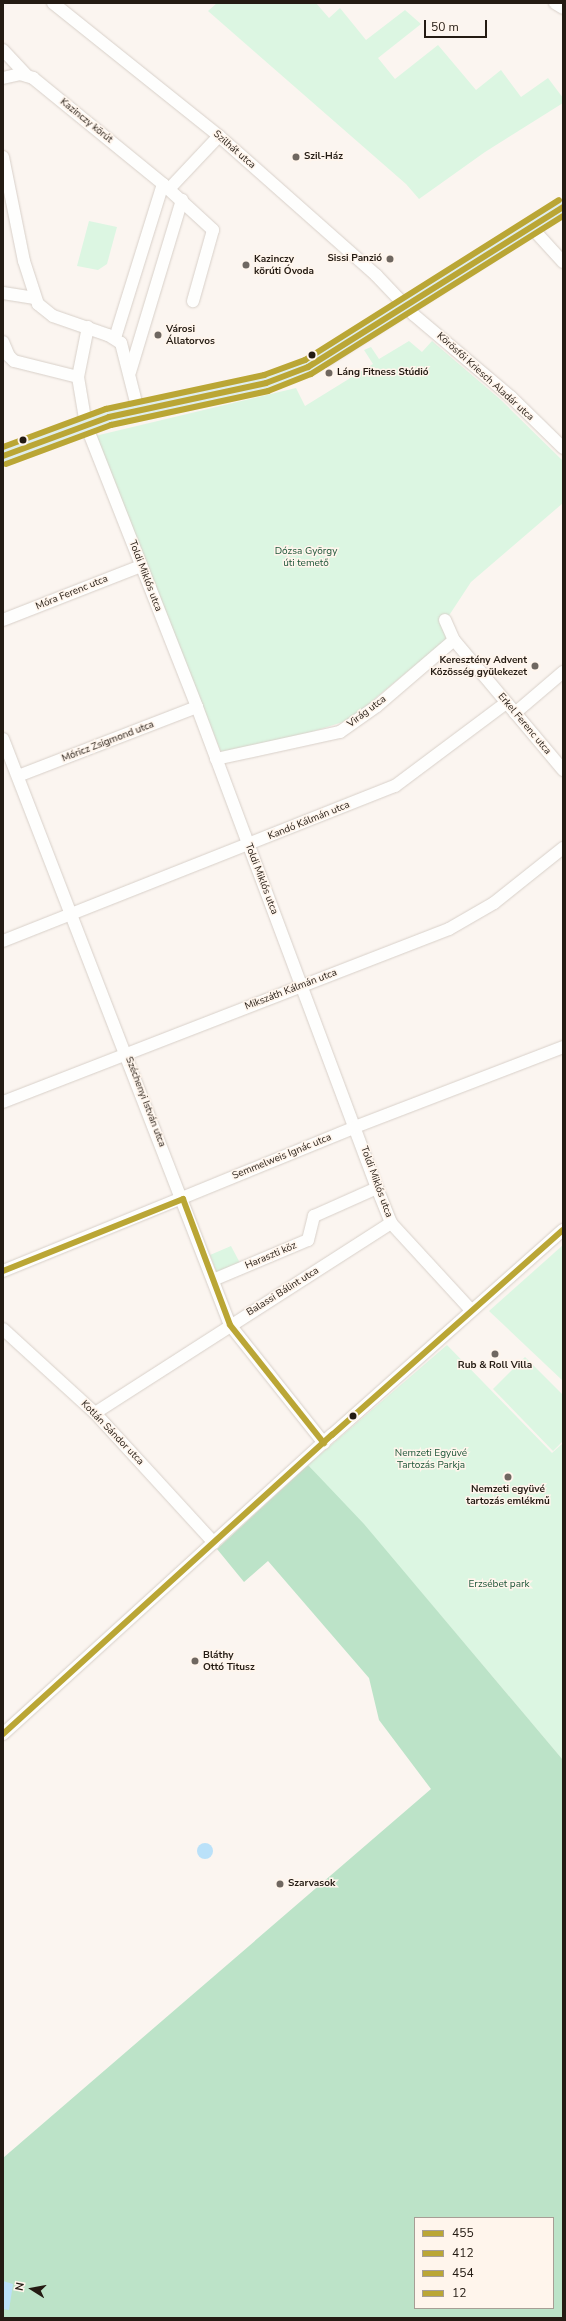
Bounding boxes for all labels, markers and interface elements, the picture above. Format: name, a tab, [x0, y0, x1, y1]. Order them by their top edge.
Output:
scale bar	[426, 12, 489, 38]
text: 50 m	[431, 19, 459, 35]
street label: Kazinczy körút	[57, 96, 115, 146]
street label: Szilhát utca	[210, 128, 258, 172]
place label: Szil-Ház	[304, 151, 343, 163]
marker: Szil-Ház	[291, 152, 301, 162]
place label: Kazinczy körúti Óvoda	[254, 253, 314, 276]
place label: Sissi Panzió	[327, 253, 382, 265]
marker: Sissi Panzió	[385, 254, 395, 264]
marker: Kazinczy körúti Óvoda	[241, 260, 251, 270]
place label: Városi Állatorvos	[166, 323, 215, 346]
marker: Városi Állatorvos	[153, 330, 163, 340]
street label: Körösfői Kriesch Aladár utca	[434, 330, 536, 424]
unlabelled marker	[307, 350, 317, 360]
place label: Láng Fitness Stúdió	[337, 367, 429, 379]
marker: Láng Fitness Stúdió	[324, 368, 334, 378]
unlabelled marker	[18, 435, 28, 445]
street label: Toldi Miklós utca	[126, 539, 164, 613]
park label: Dózsa György úti temető	[275, 545, 337, 568]
street label: Móra Ferenc utca	[34, 573, 110, 613]
place label: Keresztény Advent Közösség gyülekezet	[430, 654, 527, 678]
marker: Keresztény Advent Közösség gyülekezet	[530, 661, 540, 671]
street label: Erkel Ferenc utca	[495, 691, 553, 757]
street label: Virág utca	[345, 694, 389, 730]
street label: Móricz Zsigmond utca	[60, 719, 156, 765]
street label: Kandó Kálmán utca	[267, 799, 351, 843]
street label: Toldi Miklós utca	[242, 842, 280, 916]
street label: Mikszáth Kálmán utca	[243, 967, 339, 1013]
street label: Széchenyi István utca	[122, 1055, 168, 1149]
street label: Semmelweis Ignác utca	[231, 1132, 333, 1182]
street label: Toldi Miklós utca	[358, 1145, 394, 1219]
street label: Haraszti köz	[244, 1240, 298, 1272]
street label: Balassi Bálint utca	[245, 1265, 321, 1319]
marker: Rub & Roll Villa	[490, 1349, 500, 1359]
place label: Rub & Roll Villa	[458, 1360, 532, 1372]
street label: Kotlán Sándor utca	[78, 1398, 146, 1468]
unlabelled marker	[348, 1411, 358, 1421]
park label: Nemzeti Együvé Tartozás Parkja	[395, 1447, 467, 1470]
marker: Nemzeti együvé tartozás emlékmű	[503, 1472, 513, 1482]
place label: Nemzeti együvé tartozás emlékmű	[466, 1483, 550, 1506]
park label: Erzsébet park	[468, 1579, 530, 1591]
place label: Bláthy Ottó Titusz	[203, 1649, 255, 1672]
marker: Bláthy Ottó Titusz	[190, 1656, 200, 1666]
place label: Szarvasok	[288, 1878, 335, 1890]
marker: Szarvasok	[275, 1879, 285, 1889]
legend	[414, 2217, 554, 2309]
text: 455	[452, 2225, 474, 2241]
text: 412	[452, 2245, 474, 2261]
text: 454	[452, 2265, 474, 2281]
north arrow	[12, 2269, 52, 2309]
text: N	[12, 2281, 28, 2292]
text: 12	[452, 2285, 466, 2301]

